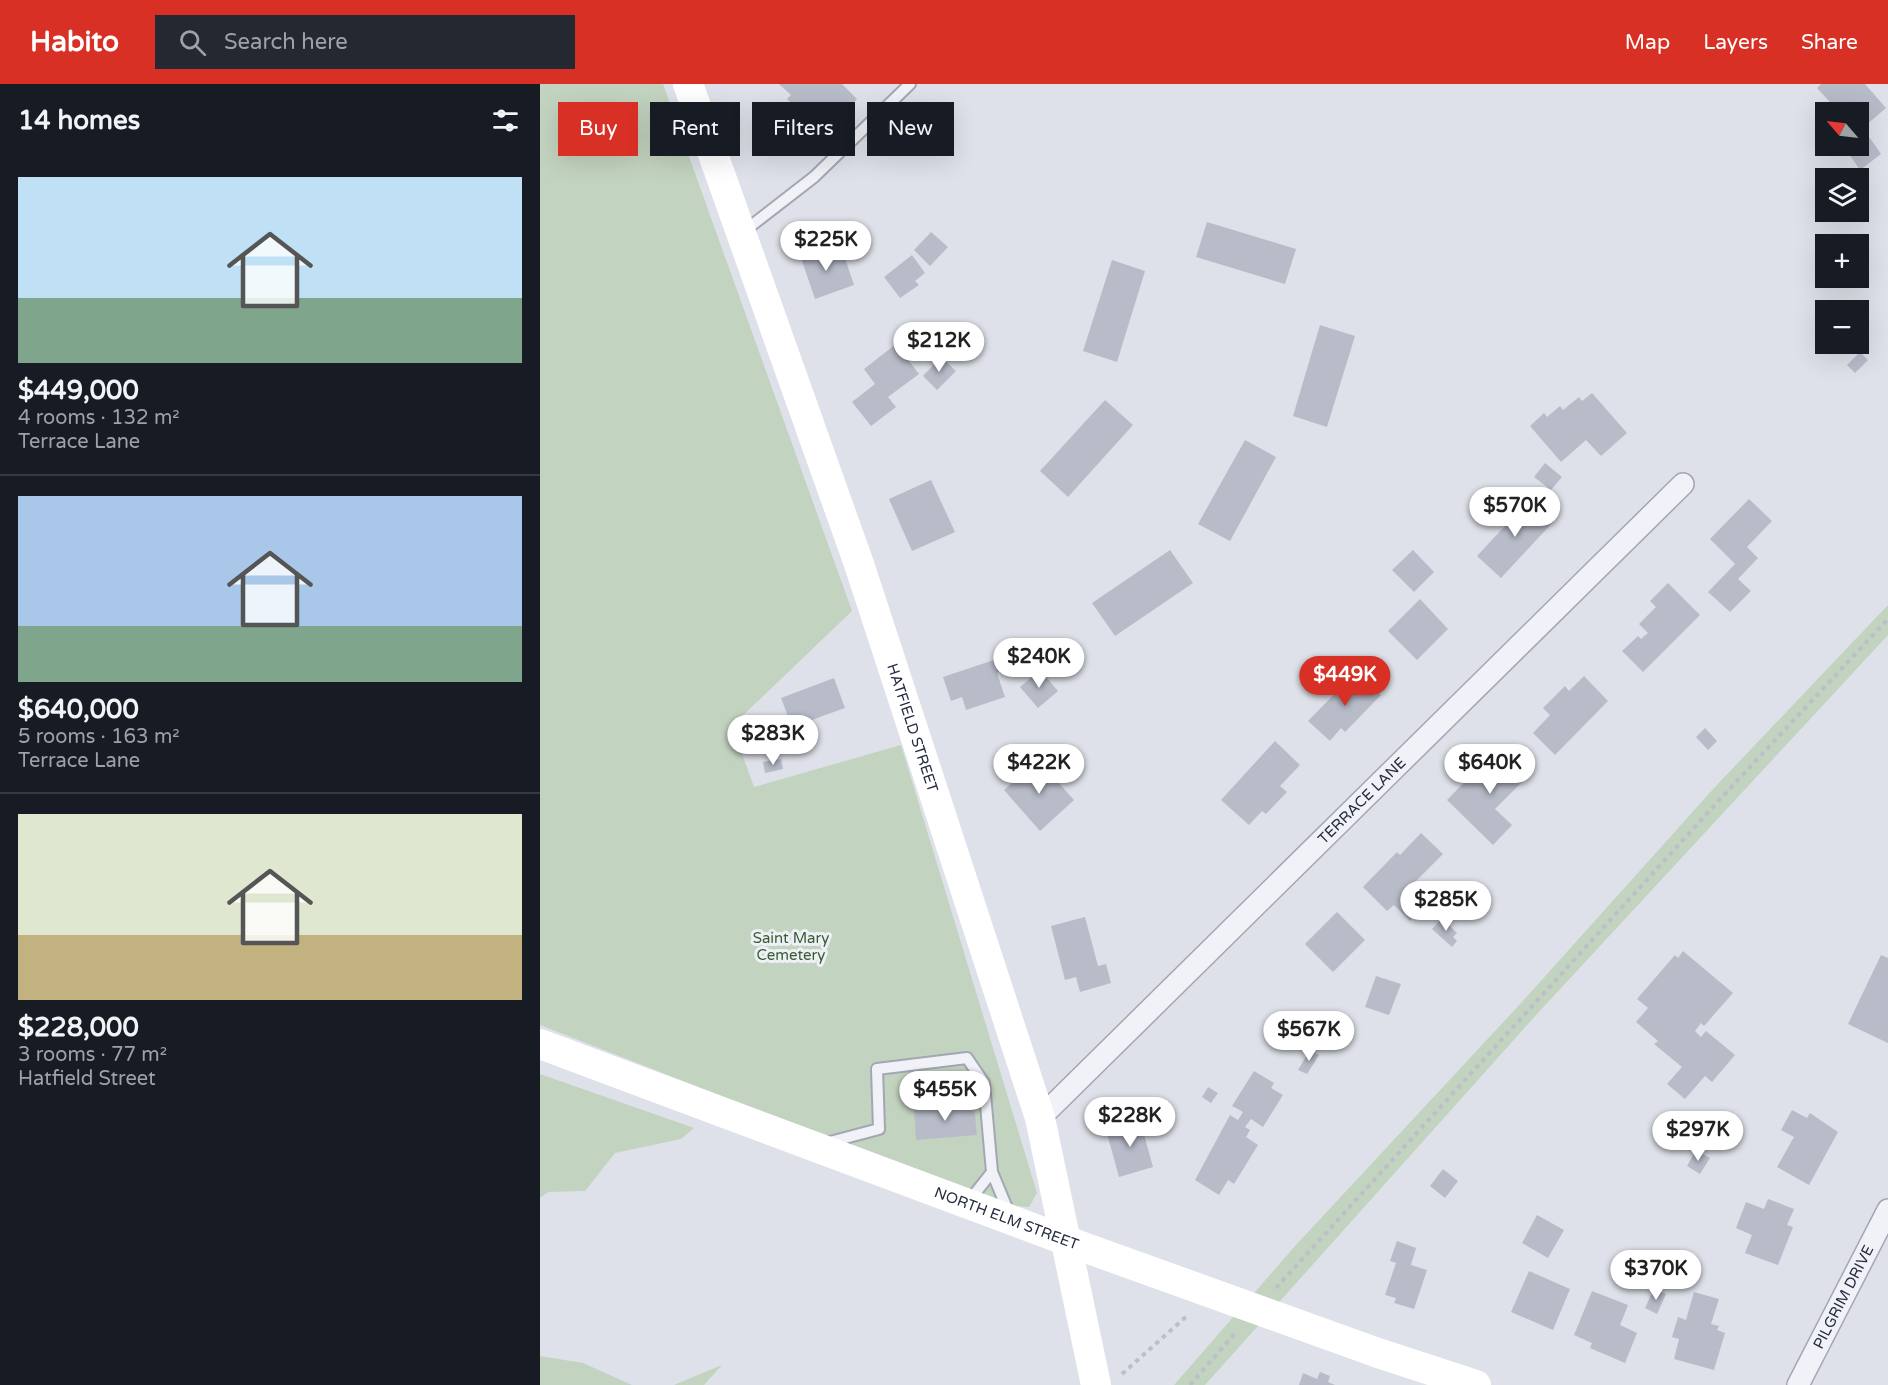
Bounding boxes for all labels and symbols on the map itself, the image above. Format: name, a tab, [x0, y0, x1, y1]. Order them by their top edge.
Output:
north arrow	[1815, 102, 1869, 156]
pin: $225K	[784, 221, 868, 272]
pin: $212K	[897, 322, 981, 373]
pin: $570K	[1473, 487, 1557, 538]
pin: $240K	[997, 638, 1081, 689]
pin: $449K	[1303, 656, 1387, 707]
street label: HATFIELD STREET	[883, 661, 942, 795]
pin: $283K	[731, 715, 815, 766]
pin: $422K	[997, 744, 1081, 795]
pin: $640K	[1448, 744, 1532, 795]
street label: TERRACE LANE	[1314, 753, 1410, 848]
pin: $285K	[1404, 881, 1488, 932]
park label: Saint Mary Cemetery	[753, 929, 829, 964]
pin: $567K	[1267, 1011, 1351, 1062]
pin: $455K	[903, 1071, 987, 1122]
pin: $228K	[1088, 1097, 1172, 1148]
pin: $297K	[1656, 1111, 1740, 1162]
street label: NORTH ELM STREET	[932, 1183, 1081, 1253]
street label: PILGRIM DRIVE	[1809, 1242, 1877, 1352]
pin: $370K	[1614, 1250, 1698, 1301]

